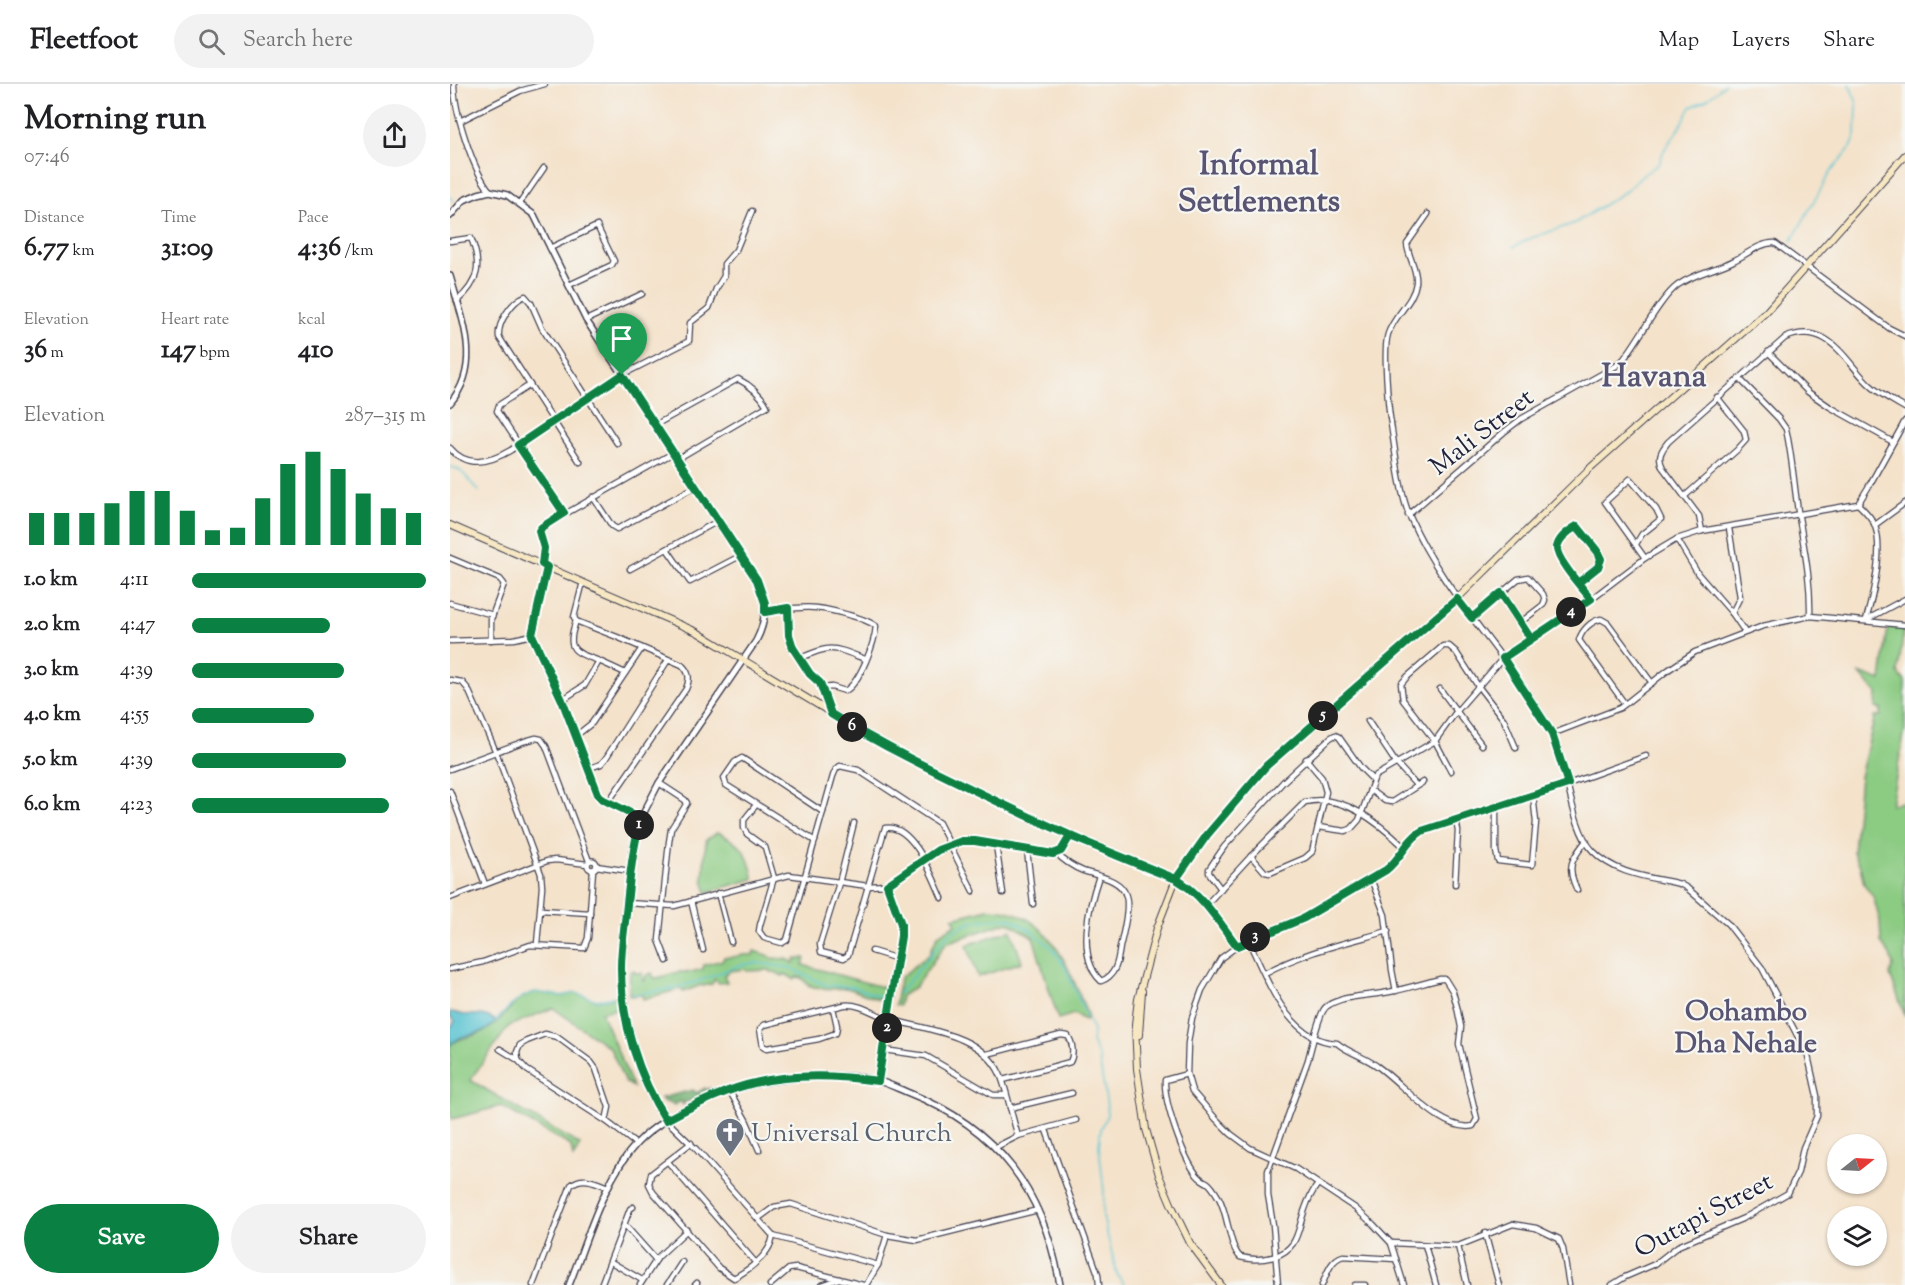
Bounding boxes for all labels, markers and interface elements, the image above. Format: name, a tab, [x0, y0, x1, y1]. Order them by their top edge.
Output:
search box	[174, 14, 594, 68]
text: Fleetfoot	[30, 21, 138, 61]
icon: search	[195, 25, 228, 58]
text: Search here	[243, 25, 353, 57]
text: Map	[1659, 26, 1699, 56]
text: Layers	[1732, 26, 1790, 56]
text: Share	[1823, 26, 1875, 56]
text: Morning run	[24, 96, 206, 144]
button: share	[363, 104, 426, 167]
text: 07:46	[24, 143, 70, 172]
district label: Informal Settlements	[1178, 143, 1340, 226]
text: Distance	[24, 207, 84, 230]
text: Time	[161, 207, 197, 230]
text: Pace	[298, 207, 329, 230]
text: 6.77	[24, 230, 69, 267]
text: 31:09	[161, 230, 213, 267]
text: 4:36	[298, 230, 341, 267]
text: km	[69, 240, 94, 263]
text: /km	[341, 240, 373, 263]
text: Elevation	[24, 309, 89, 332]
text: Heart rate	[161, 309, 229, 332]
text: kcal	[298, 309, 326, 332]
pin	[596, 313, 647, 375]
icon: arrive	[605, 322, 638, 355]
text: 36	[24, 332, 47, 369]
text: 147	[161, 332, 196, 369]
text: 410	[298, 332, 333, 369]
text: m	[47, 342, 64, 365]
text: bpm	[196, 342, 230, 365]
district label: Havana	[1602, 355, 1707, 401]
street label: Mali Street	[1423, 380, 1543, 485]
text: Elevation	[24, 402, 105, 431]
text: 287–315 m	[344, 402, 426, 431]
text: 1.0 km	[24, 566, 78, 595]
text: 4:11	[120, 566, 149, 595]
pin: 4	[1556, 597, 1586, 627]
text: 4	[1567, 600, 1575, 623]
text: 2.0 km	[24, 611, 80, 640]
text: 4:47	[120, 611, 155, 640]
text: 3.0 km	[24, 656, 79, 685]
text: 4:39	[120, 656, 153, 685]
text: 4.0 km	[24, 701, 81, 730]
text: 4:55	[120, 701, 149, 730]
pin: 5	[1308, 701, 1338, 731]
text: 5	[1320, 704, 1326, 727]
pin: 6	[837, 712, 867, 742]
text: 6	[848, 715, 856, 738]
text: 5.0 km	[24, 746, 78, 775]
text: 4:39	[120, 746, 153, 775]
text: 6.0 km	[24, 791, 80, 820]
text: 4:23	[120, 791, 153, 820]
pin: 1	[624, 810, 654, 840]
text: 1	[636, 813, 642, 836]
pin: 3	[1240, 922, 1270, 952]
text: 3	[1252, 925, 1258, 948]
district label: Oohambo Dha Nehale	[1675, 993, 1817, 1065]
pin: 2	[872, 1013, 902, 1043]
text: 2	[883, 1016, 891, 1039]
church icon: Universal Church	[714, 1116, 746, 1158]
place label: Universal Church	[751, 1116, 952, 1153]
north arrow	[1827, 1134, 1887, 1194]
map controls	[1827, 1134, 1887, 1266]
street label: Outapi Street	[1628, 1164, 1780, 1268]
button: Save	[24, 1204, 219, 1273]
button: Share	[231, 1204, 426, 1273]
button: layers	[1827, 1206, 1887, 1266]

